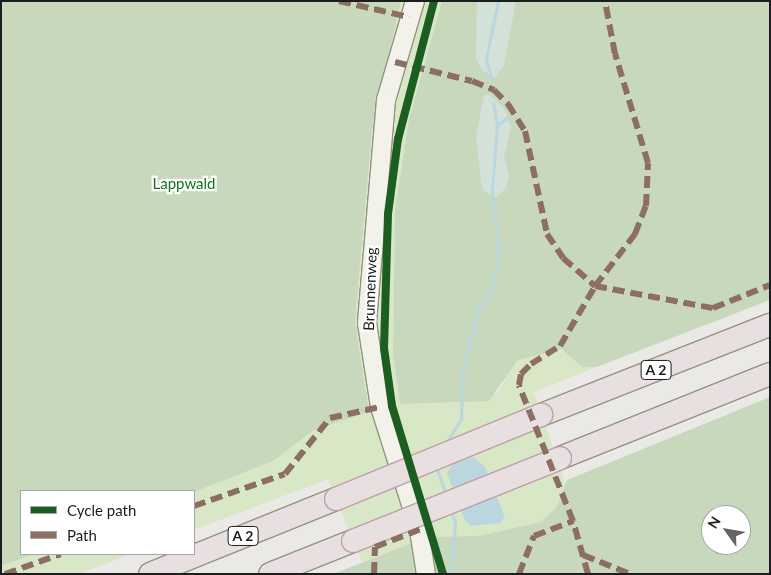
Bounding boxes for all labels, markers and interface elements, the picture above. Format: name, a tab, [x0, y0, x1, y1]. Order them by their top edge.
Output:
park label: Lappwald	[153, 175, 215, 193]
street label: Brunnenweg	[360, 247, 380, 331]
road number: A 2	[640, 358, 672, 382]
legend	[20, 490, 195, 555]
text: Cycle path	[67, 501, 136, 519]
north arrow	[701, 505, 751, 555]
text: N	[704, 513, 724, 531]
road number: A 2	[227, 524, 259, 548]
text: Path	[67, 526, 97, 544]

